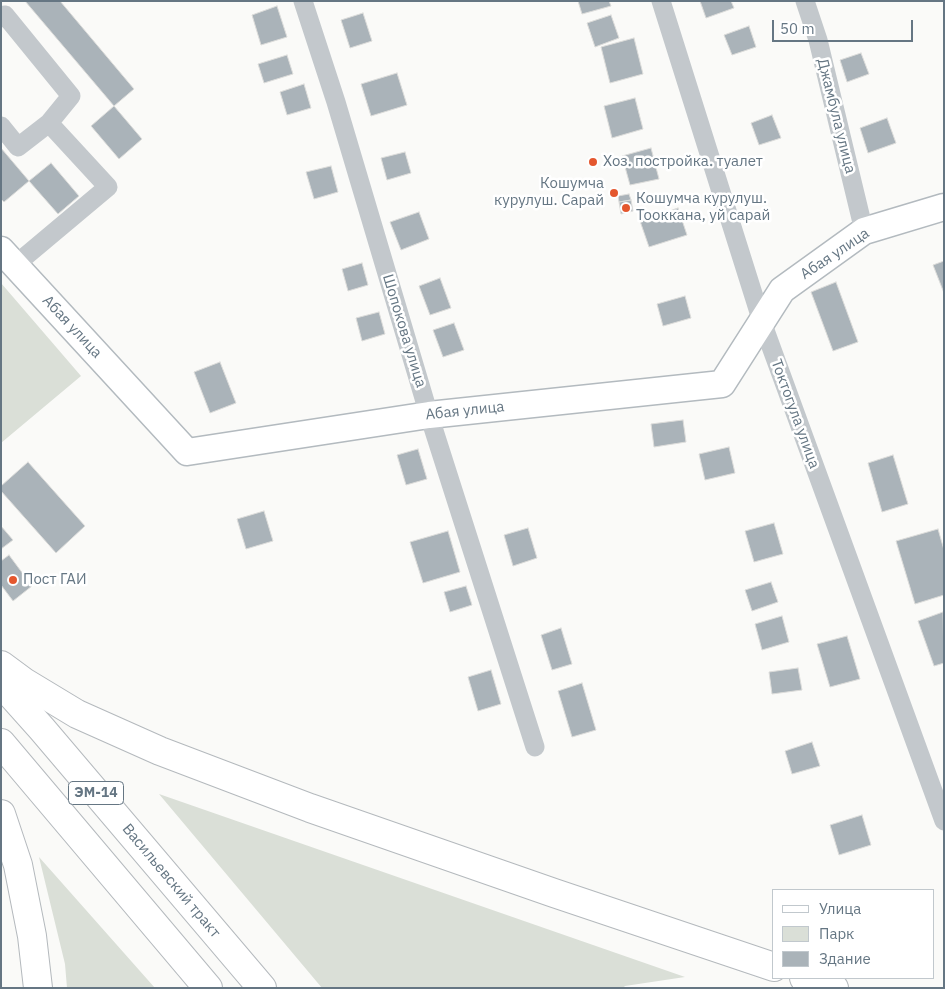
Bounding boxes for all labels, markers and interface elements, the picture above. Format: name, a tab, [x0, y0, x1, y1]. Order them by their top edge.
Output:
scale bar	[775, 10, 916, 42]
text: 50 m	[780, 19, 815, 38]
street label: Джамбула улица	[813, 57, 859, 175]
place label: Хоз. постройка. туалет	[603, 153, 763, 171]
marker: Хоз. постройка. туалет	[587, 156, 599, 168]
place label: Кошумча курулуш. Сарай	[494, 175, 604, 210]
marker: Кошумча курулуш. Сарай	[608, 187, 620, 199]
place label: Кошумча курулуш. Тооккана, уй сарай	[636, 190, 770, 225]
marker: Кошумча курулуш. Тооккана, уй сарай	[620, 202, 632, 214]
street label: Абая улица	[797, 224, 873, 284]
street label: Шопокова улица	[378, 272, 430, 390]
street label: Абая улица	[38, 292, 106, 362]
street label: Токтогула улица	[767, 357, 823, 471]
street label: Абая улица	[425, 398, 505, 424]
place label: Пост ГАИ	[23, 571, 86, 589]
marker: Пост ГАИ	[7, 574, 19, 586]
road number: ЭМ-14	[68, 781, 124, 804]
street label: Васильевский тракт	[118, 820, 224, 942]
legend	[772, 889, 935, 979]
text: Улица	[819, 899, 861, 918]
text: Парк	[819, 924, 854, 943]
text: Здание	[819, 949, 871, 968]

